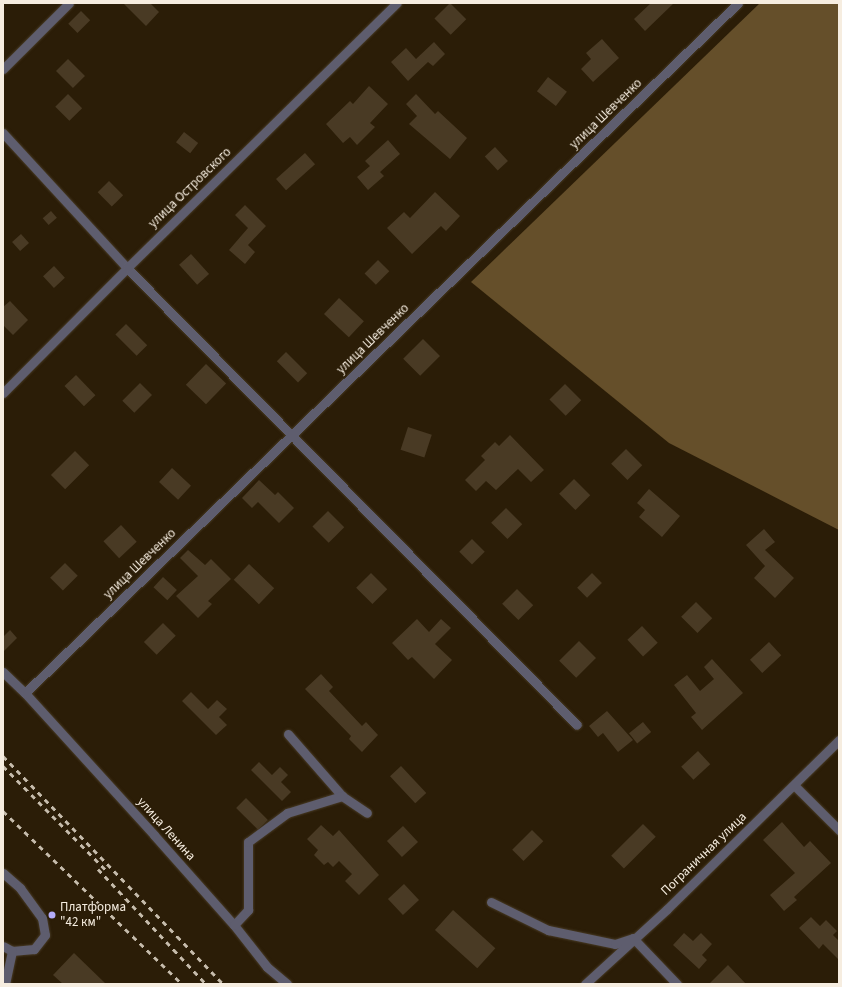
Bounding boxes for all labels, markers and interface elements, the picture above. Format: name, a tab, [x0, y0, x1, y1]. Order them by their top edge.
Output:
street label: улица Шевченко	[567, 76, 645, 152]
street label: улица Островского	[145, 145, 235, 231]
street label: улица Шевченко	[334, 301, 412, 377]
street label: улица Шевченко	[101, 526, 179, 602]
street label: улица Ленина	[133, 794, 199, 864]
street label: Пограничная улица	[658, 809, 750, 899]
place label: Платформа "42 км"	[60, 900, 126, 931]
marker: Платформа "42 км"	[47, 910, 57, 920]

